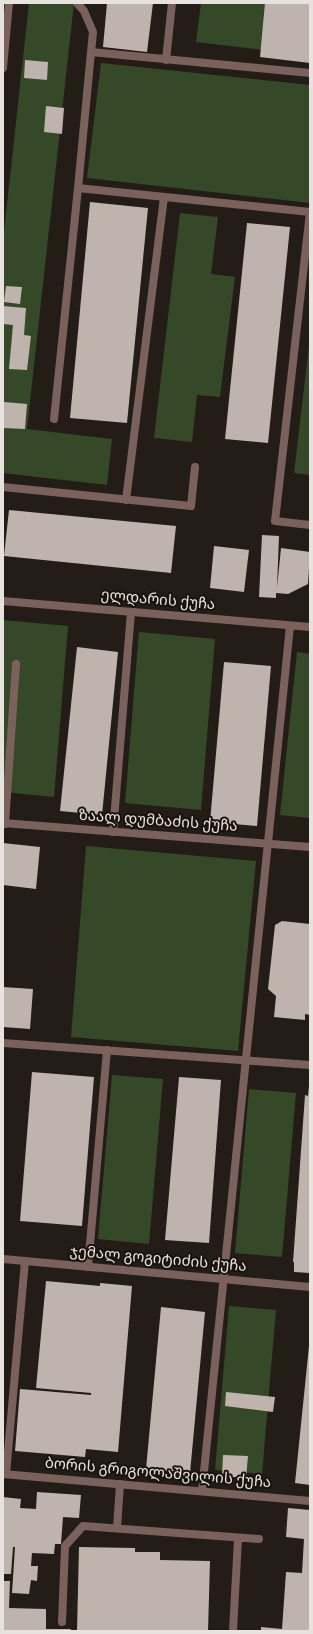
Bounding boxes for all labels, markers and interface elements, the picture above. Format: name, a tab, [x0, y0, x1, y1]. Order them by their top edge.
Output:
street label: ელდარის ქუჩა	[100, 586, 216, 614]
street label: ზაალ დუმბაძის ქუჩა	[78, 806, 238, 836]
street label: ჯემალ გოგიტიძის ქუჩა	[69, 1242, 247, 1276]
street label: ბორის გრიგოლაშვილის ქუჩა	[44, 1454, 272, 1492]

